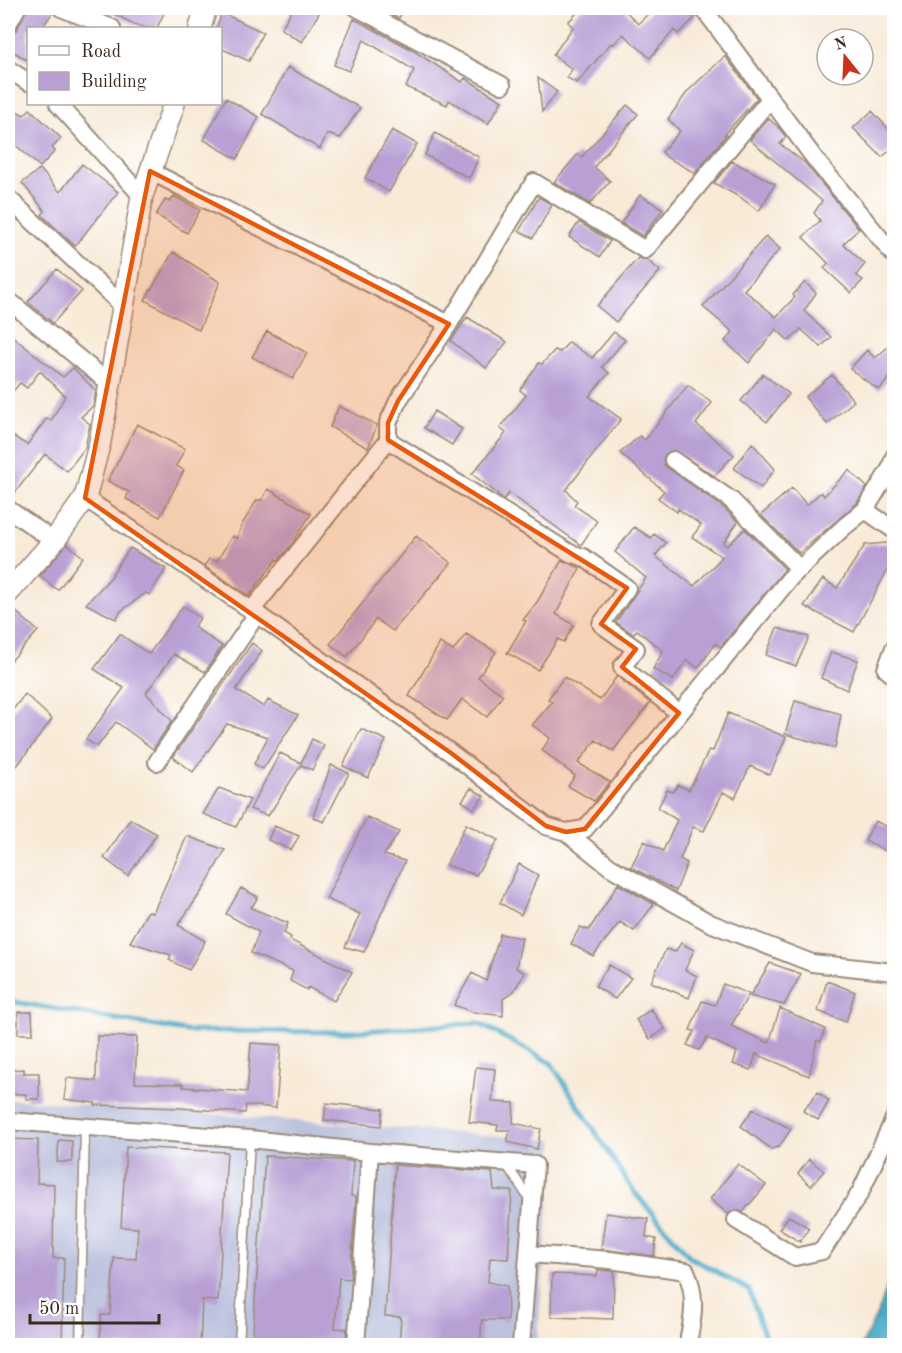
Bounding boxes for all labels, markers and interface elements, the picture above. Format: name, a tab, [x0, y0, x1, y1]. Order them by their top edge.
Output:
legend	[27, 27, 222, 105]
north arrow	[815, 27, 875, 87]
text: N	[833, 35, 850, 54]
text: Road	[81, 43, 121, 61]
text: Building	[81, 73, 147, 91]
scale bar	[30, 1287, 159, 1325]
text: 50 m	[39, 1300, 79, 1318]

